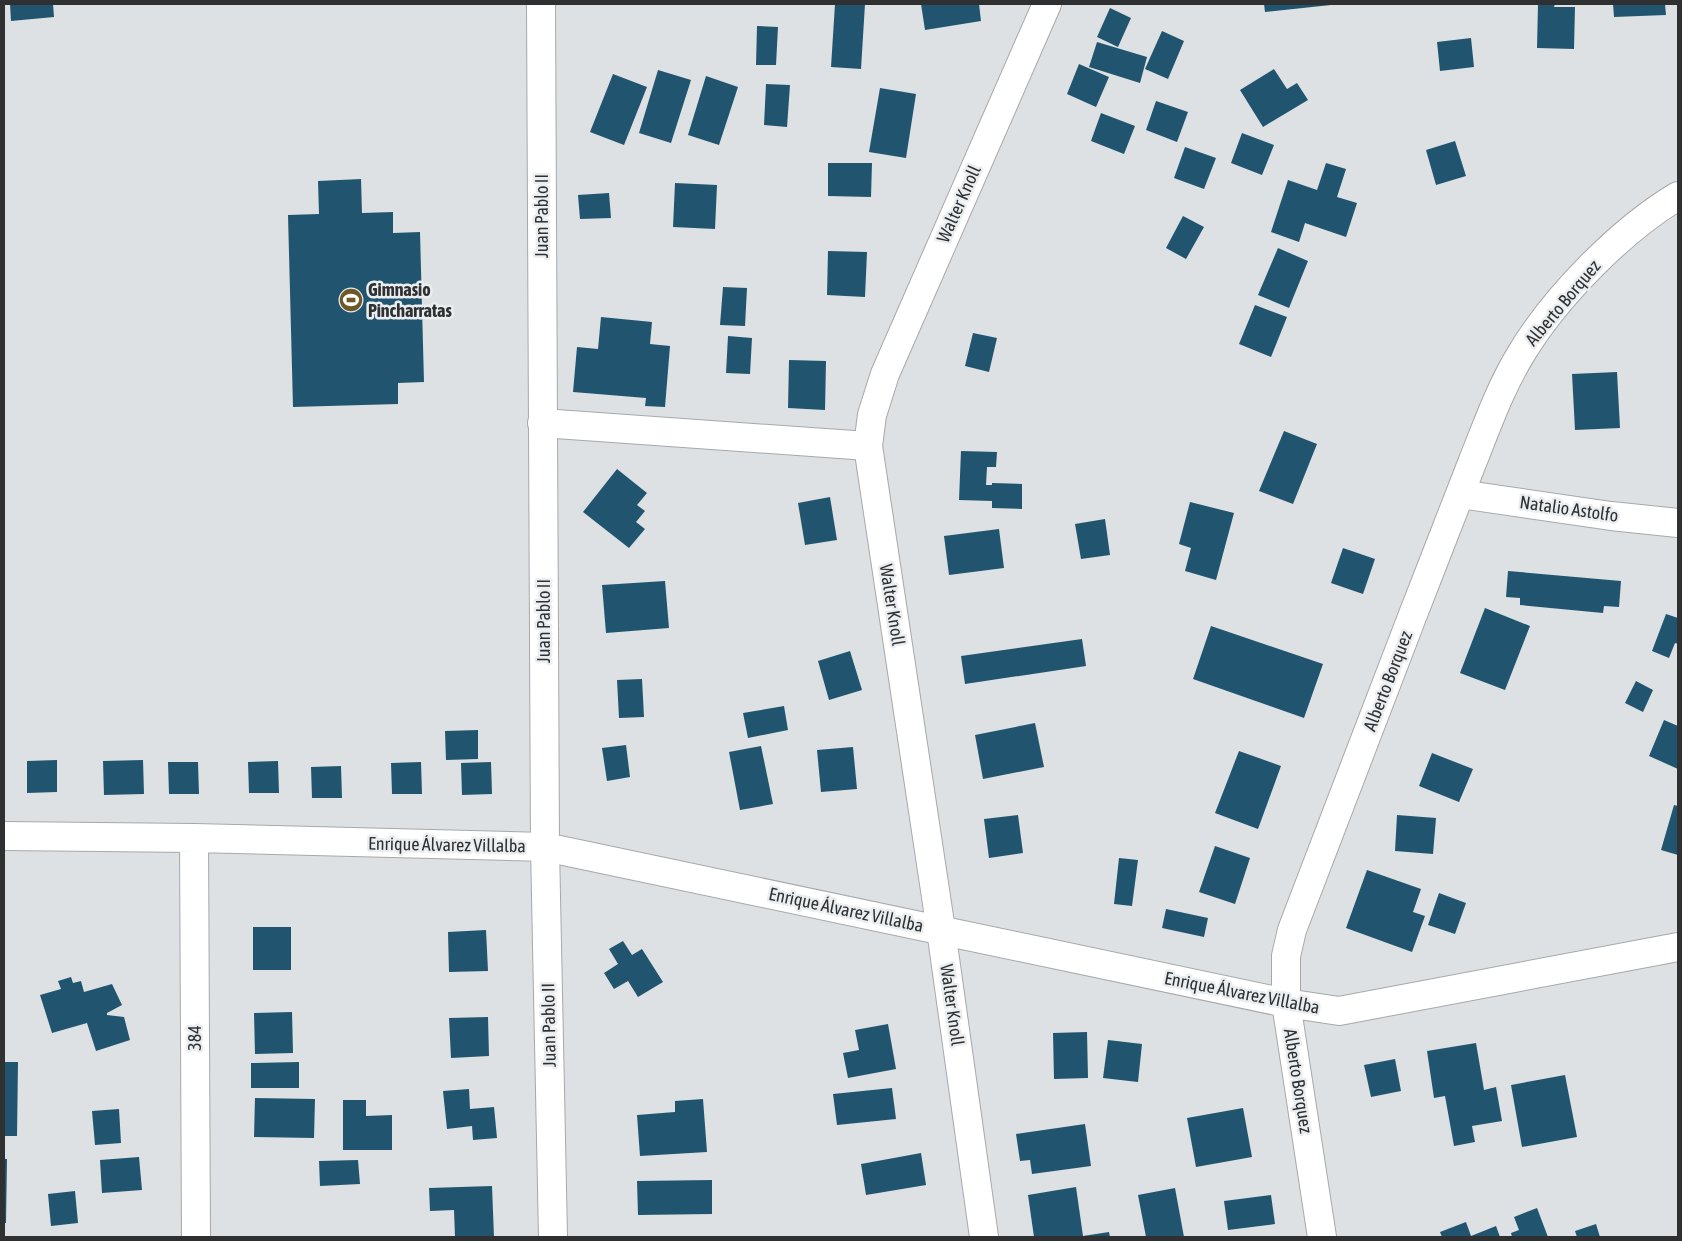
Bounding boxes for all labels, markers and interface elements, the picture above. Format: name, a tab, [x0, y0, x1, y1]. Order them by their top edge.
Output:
street label: Walter Knoll	[932, 162, 985, 246]
street label: Juan Pablo II	[531, 174, 552, 258]
street label: Alberto Borquez	[1521, 255, 1605, 350]
place label: Gimnasio Pincharratas	[368, 279, 452, 321]
sports icon: Gimnasio Pincharratas	[338, 287, 364, 313]
street label: Natalio Astolfo	[1518, 491, 1620, 526]
street label: Walter Knoll	[876, 563, 909, 647]
street label: Juan Pablo II	[533, 579, 554, 663]
street label: Alberto Borquez	[1359, 627, 1416, 734]
street label: Enrique Álvarez Villalba	[368, 833, 526, 856]
street label: Enrique Álvarez Villalba	[767, 883, 925, 936]
street label: Walter Knoll	[936, 963, 969, 1047]
street label: Enrique Álvarez Villalba	[1163, 967, 1322, 1018]
street label: Juan Pablo II	[537, 983, 560, 1067]
street label: 384	[184, 1025, 205, 1051]
street label: Alberto Borquez	[1280, 1027, 1317, 1135]

